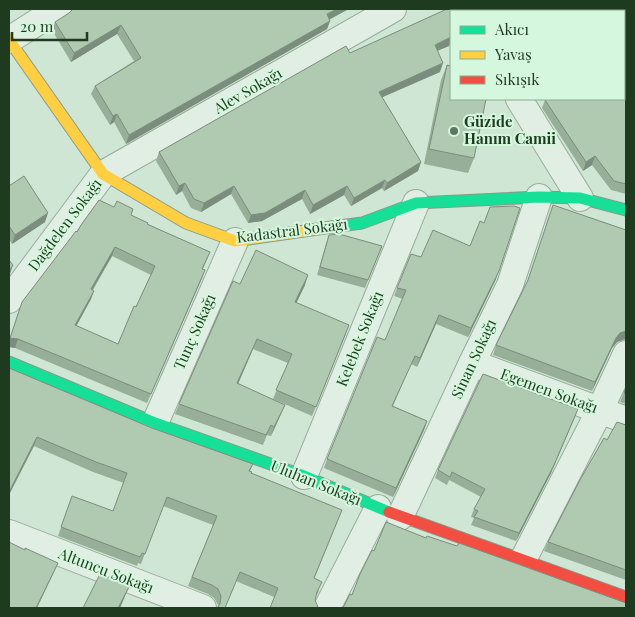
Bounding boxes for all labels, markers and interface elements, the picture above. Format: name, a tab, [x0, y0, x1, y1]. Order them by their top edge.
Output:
scale bar	[12, 10, 88, 42]
legend	[450, 10, 625, 100]
text: 20 m	[20, 16, 54, 36]
text: Akıcı	[494, 19, 529, 39]
text: Yavaş	[494, 44, 532, 64]
street label: Alev Sokağı	[209, 62, 286, 118]
text: Sıkışık	[495, 69, 540, 89]
place label: Güzide Hanım Camii	[464, 111, 556, 148]
marker: Güzide Hanım Camii	[448, 125, 460, 137]
street label: Dağdelen Sokağı	[23, 174, 106, 275]
street label: Kadastral Sokağı	[235, 213, 349, 247]
street label: Kelebek Sokağı	[331, 287, 387, 389]
street label: Tunç Sokağı	[168, 290, 220, 373]
street label: Sinan Sokağı	[446, 315, 501, 402]
street label: Egemen Sokağı	[498, 363, 601, 417]
street label: Uluhan Sokağı	[268, 455, 365, 510]
street label: Altuncu Sokağı	[55, 542, 157, 598]

